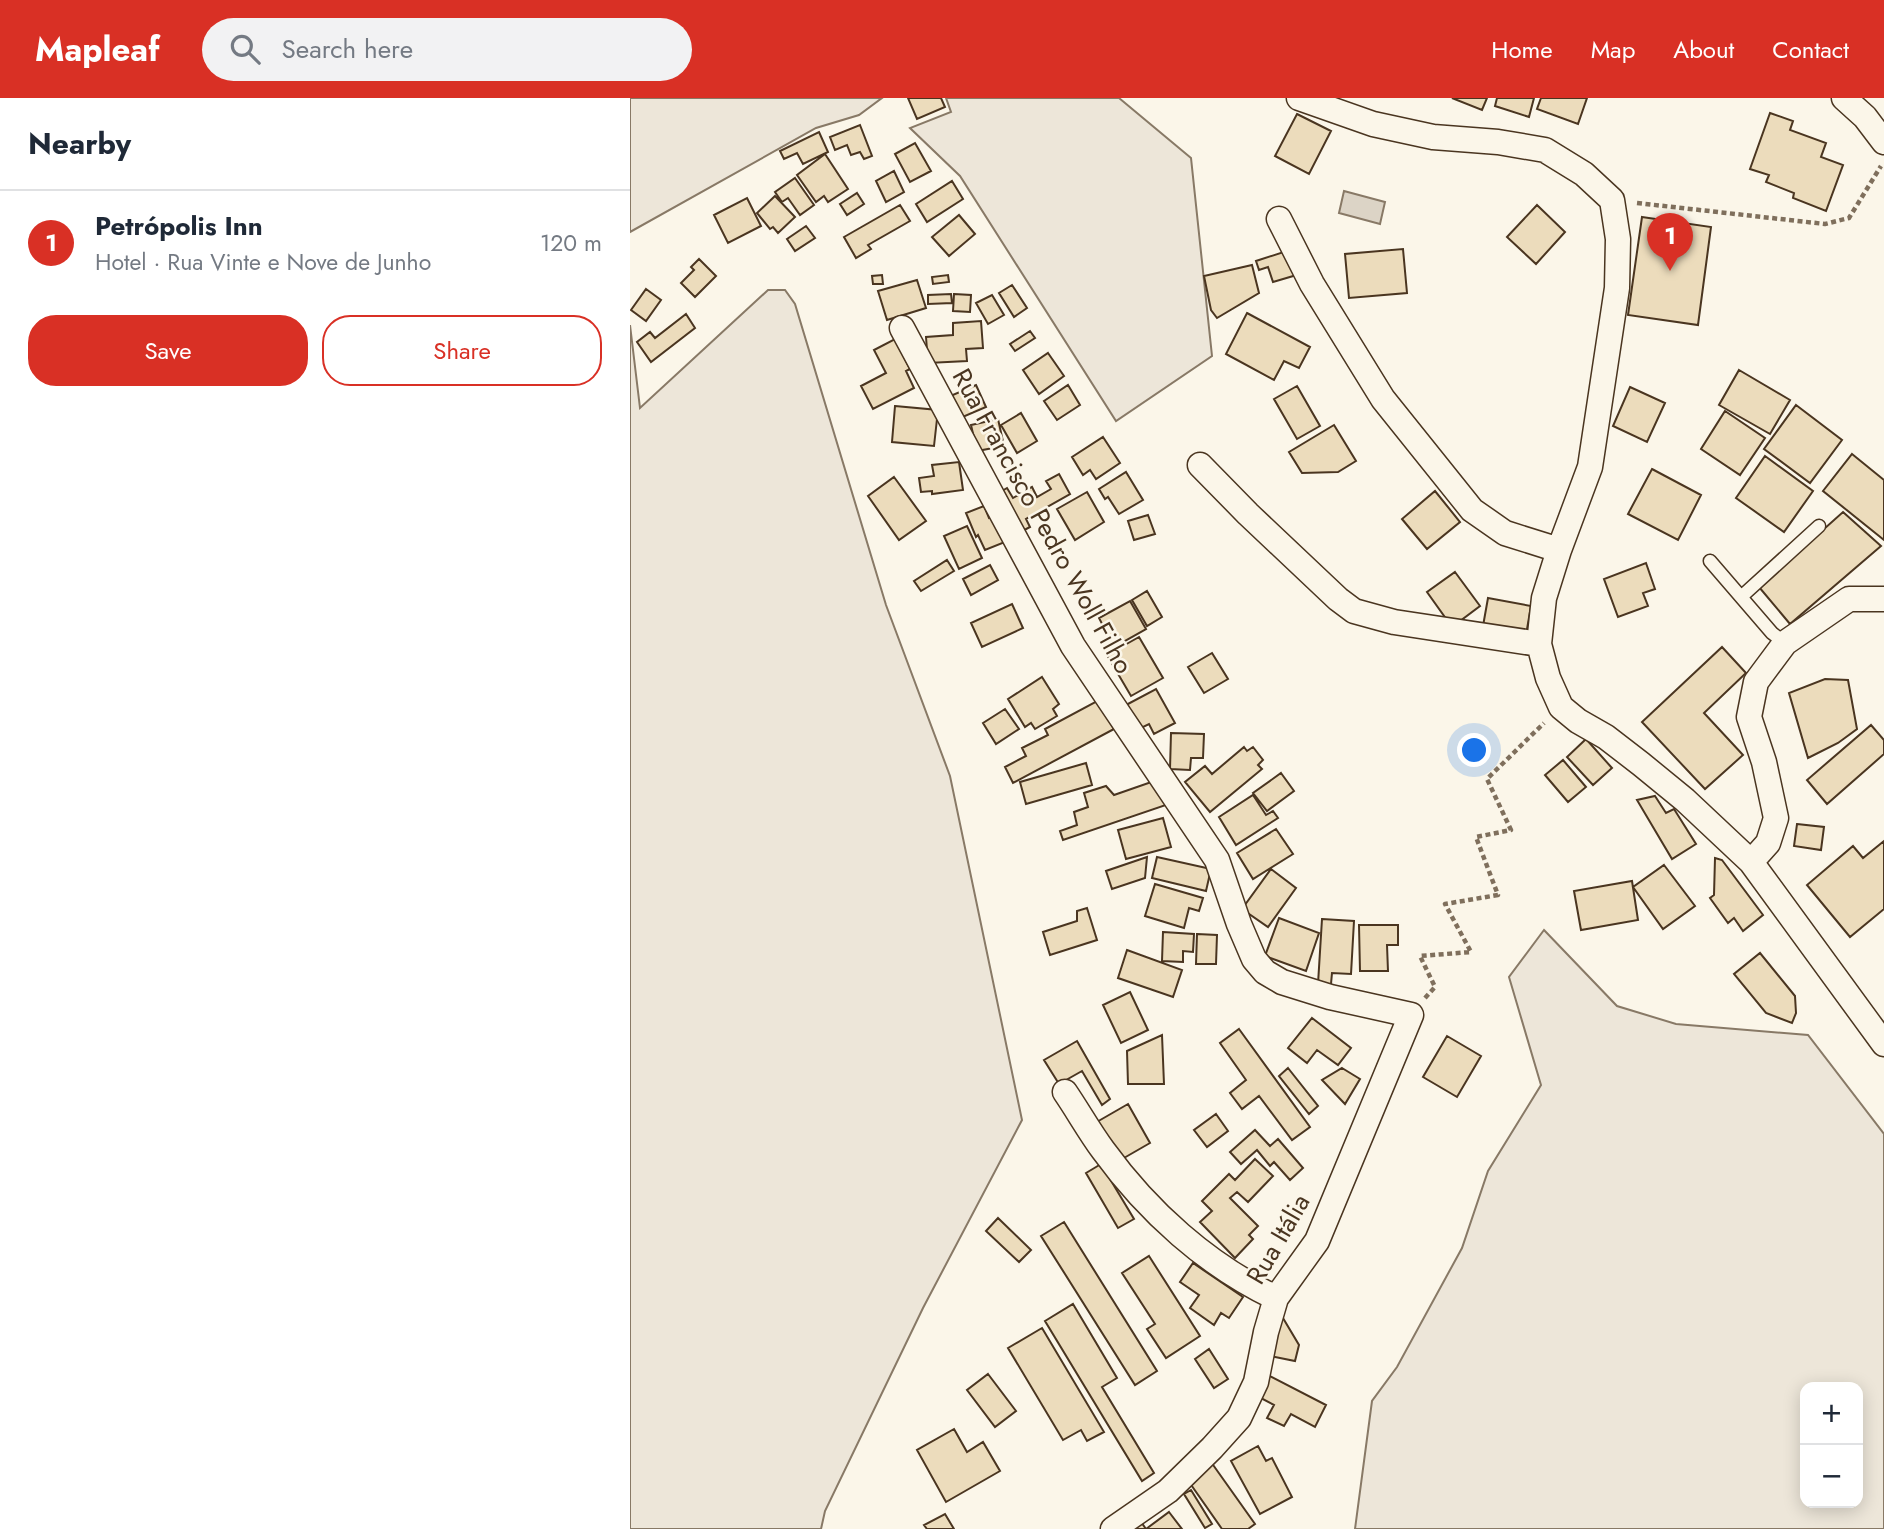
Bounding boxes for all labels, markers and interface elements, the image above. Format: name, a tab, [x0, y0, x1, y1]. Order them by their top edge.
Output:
search box	[202, 18, 692, 81]
text: Mapleaf	[35, 26, 160, 73]
icon: search	[226, 30, 264, 68]
text: Search here	[282, 30, 413, 68]
text: Home	[1491, 32, 1553, 67]
text: Map	[1591, 32, 1635, 67]
text: About	[1673, 32, 1734, 67]
text: Contact	[1772, 32, 1849, 67]
text: Nearby	[28, 122, 131, 165]
text: Petrópolis Inn	[95, 207, 263, 245]
pin: 1	[1647, 213, 1693, 271]
text: 1	[45, 226, 57, 260]
text: 120 m	[540, 226, 602, 260]
text: Hotel · Rua Vinte e Nove de Junho	[95, 245, 431, 279]
button: Save	[28, 315, 308, 386]
button: Share	[322, 315, 602, 386]
street label: Rua Francisco Pedro Woll Filho	[943, 362, 1143, 680]
your location	[1457, 733, 1491, 767]
street label: Rua Itália	[1237, 1187, 1319, 1291]
map controls	[1800, 1382, 1863, 1508]
button: +	[1800, 1382, 1863, 1445]
button: −	[1800, 1445, 1863, 1508]

